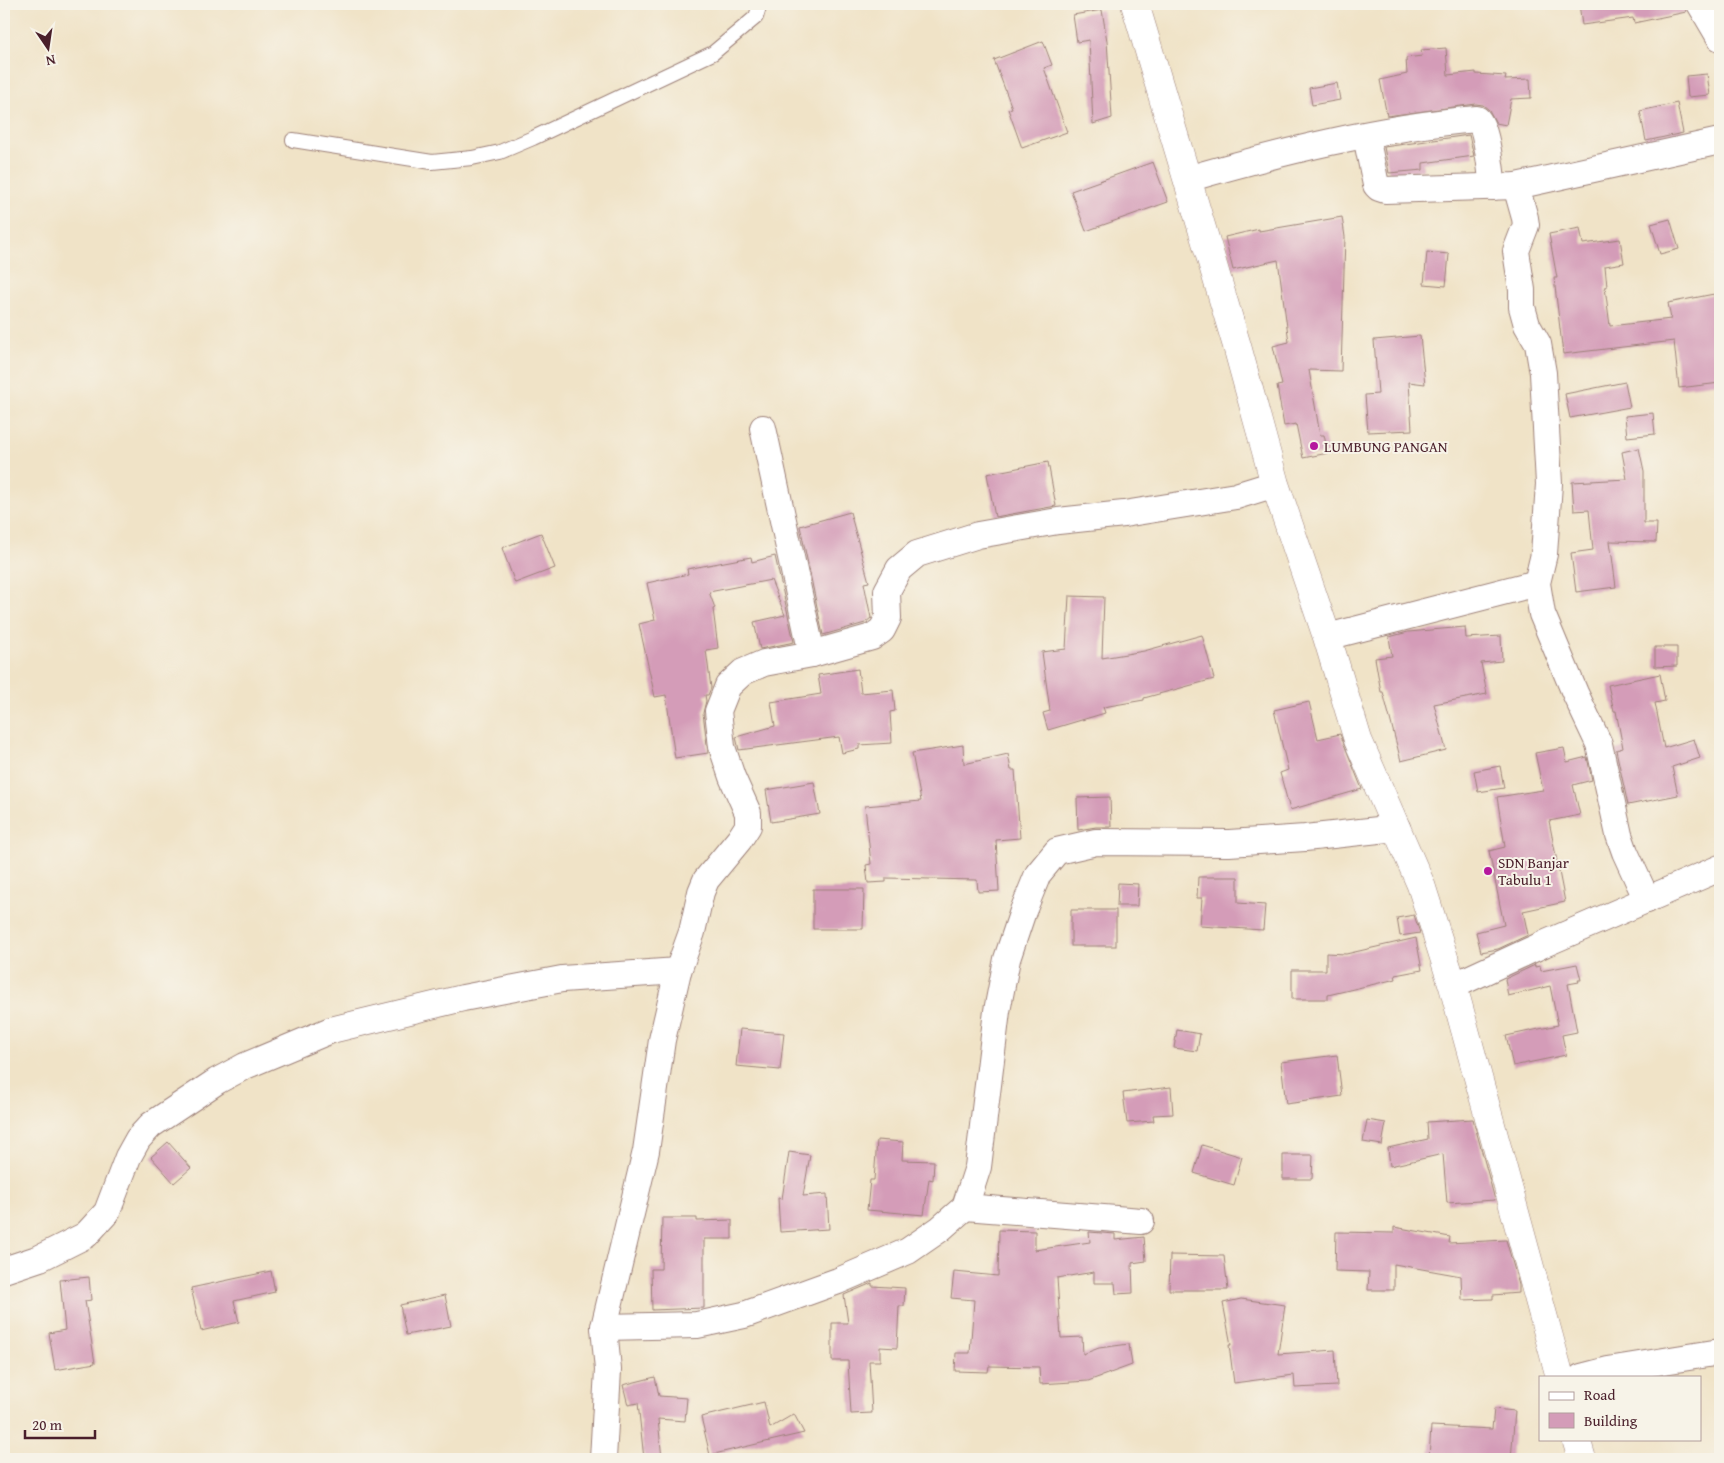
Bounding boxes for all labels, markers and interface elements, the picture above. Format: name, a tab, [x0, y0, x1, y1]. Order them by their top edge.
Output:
north arrow	[22, 22, 72, 72]
text: N	[43, 50, 58, 72]
place label: LUMBUNG PANGAN	[1324, 436, 1448, 457]
marker: LUMBUNG PANGAN	[1308, 440, 1320, 452]
place label: SDN Banjar Tabulu 1	[1498, 852, 1569, 890]
marker: SDN Banjar Tabulu 1	[1482, 865, 1494, 877]
legend	[1539, 1376, 1702, 1440]
text: Road	[1584, 1384, 1615, 1405]
scale bar	[25, 1408, 95, 1440]
text: Building	[1584, 1410, 1638, 1431]
text: 20 m	[32, 1414, 63, 1435]

